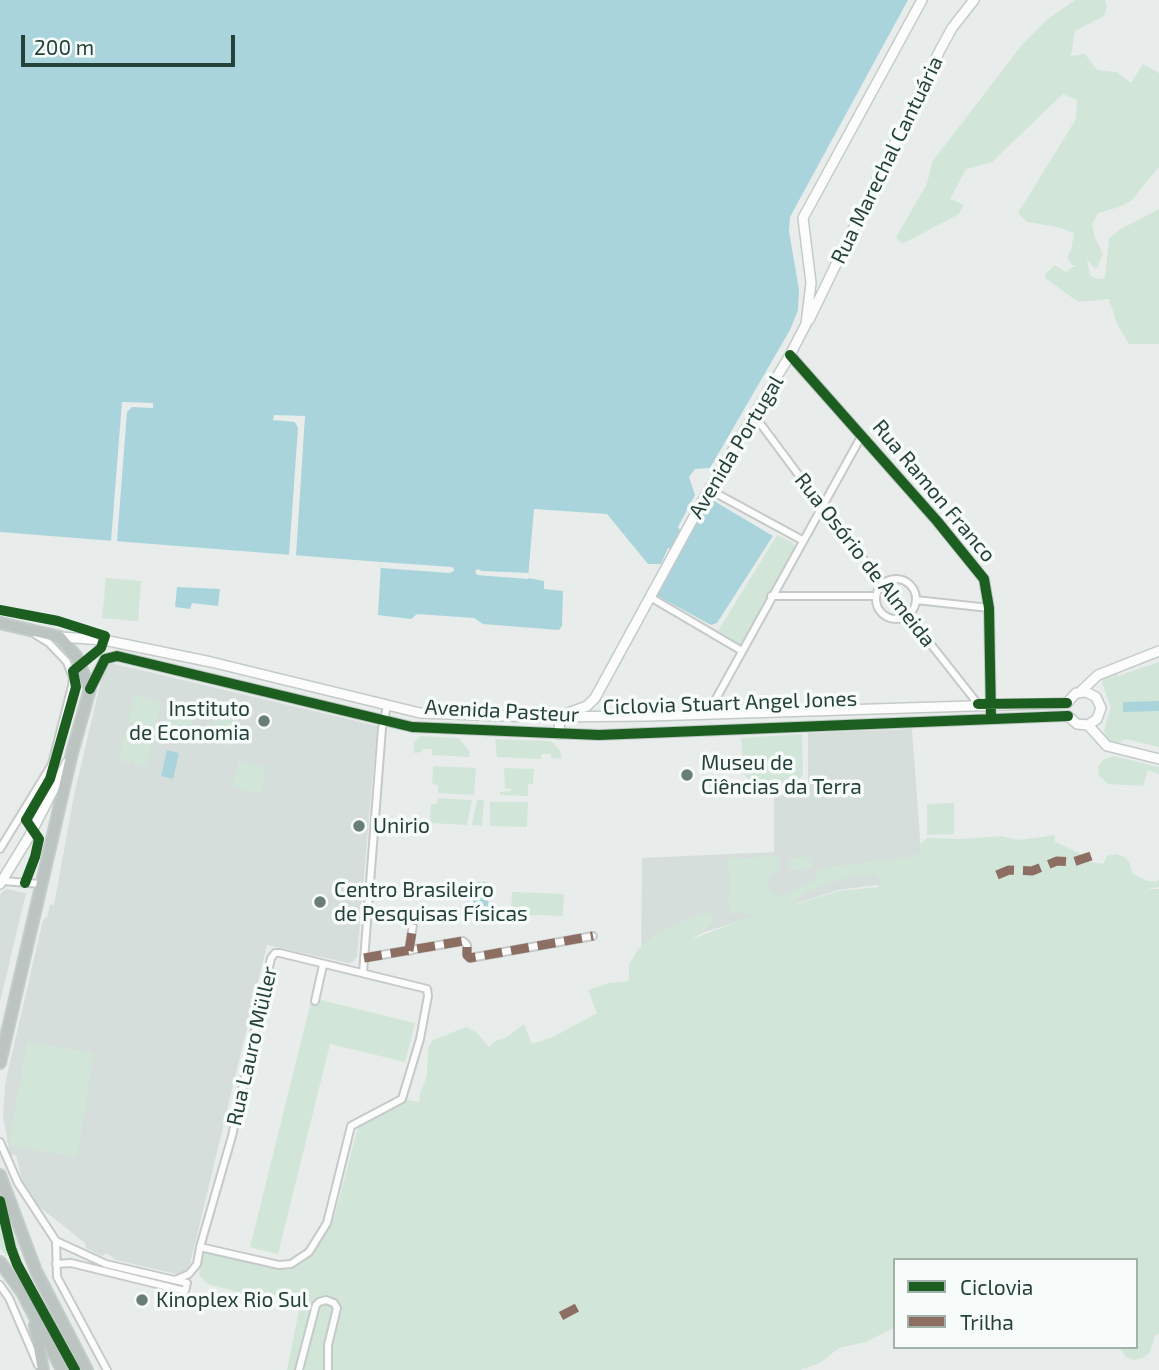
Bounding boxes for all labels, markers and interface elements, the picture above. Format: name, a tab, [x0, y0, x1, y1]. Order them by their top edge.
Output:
scale bar	[24, 21, 238, 65]
text: 200 m	[34, 34, 94, 59]
street label: Rua Marechal Cantuária	[826, 52, 948, 268]
street label: Avenida Portugal	[683, 371, 789, 523]
street label: Rua Ramon Franco	[867, 415, 1001, 567]
street label: Rua Osório de Almeida	[789, 468, 941, 652]
street label: Ciclovia Stuart Angel Jones	[602, 686, 858, 720]
street label: Avenida Pasteur	[424, 694, 580, 728]
place label: Instituto de Economia	[129, 696, 250, 746]
marker: Instituto de Economia	[256, 713, 272, 729]
place label: Museu de Ciências da Terra	[701, 750, 862, 800]
marker: Museu de Ciências da Terra	[679, 767, 695, 783]
place label: Unirio	[373, 813, 430, 839]
marker: Unirio	[351, 818, 367, 834]
place label: Centro Brasileiro de Pesquisas Físicas	[334, 877, 528, 927]
marker: Centro Brasileiro de Pesquisas Físicas	[312, 894, 328, 910]
street label: Rua Lauro Müller	[221, 964, 283, 1128]
legend	[893, 1258, 1138, 1349]
text: Ciclovia	[960, 1274, 1033, 1299]
place label: Kinoplex Rio Sul	[156, 1287, 308, 1313]
marker: Kinoplex Rio Sul	[134, 1292, 150, 1308]
text: Trilha	[960, 1309, 1014, 1334]

